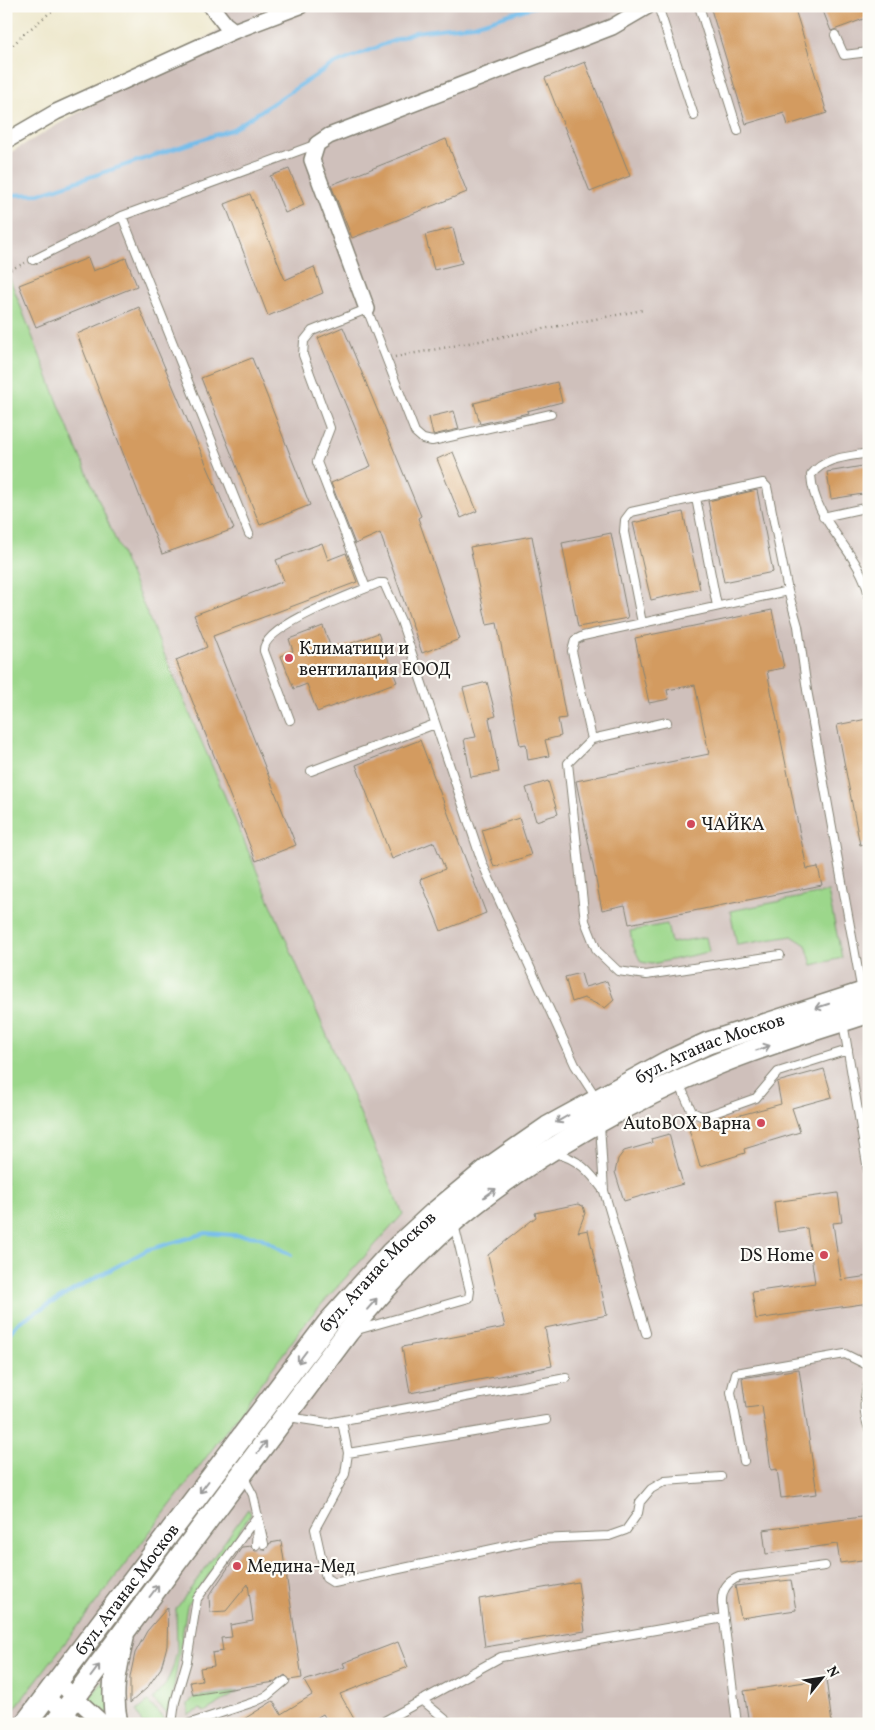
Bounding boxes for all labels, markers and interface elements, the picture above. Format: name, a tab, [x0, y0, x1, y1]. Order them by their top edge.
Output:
place label: Климатици и вентилация ЕООД	[299, 637, 451, 683]
marker: Климатици и вентилация ЕООД	[283, 652, 295, 664]
place label: ЧАЙКА	[701, 813, 765, 838]
marker: ЧАЙКА	[685, 818, 697, 830]
one-way arrow	[815, 1001, 831, 1011]
street label: бул. Атанас Москов	[631, 1008, 788, 1091]
one-way arrow	[755, 1042, 771, 1052]
place label: AutoBOX Варна	[623, 1112, 751, 1137]
one-way arrow	[556, 1115, 570, 1125]
marker: AutoBOX Варна	[755, 1117, 767, 1129]
one-way arrow	[483, 1188, 497, 1198]
street label: бул. Атанас Москов	[314, 1206, 442, 1338]
place label: DS Home	[740, 1244, 814, 1269]
marker: DS Home	[818, 1249, 830, 1261]
one-way arrow	[366, 1297, 377, 1310]
one-way arrow	[296, 1350, 307, 1363]
one-way arrow	[257, 1440, 267, 1454]
one-way arrow	[199, 1480, 209, 1494]
street label: бул. Атанас Москов	[70, 1519, 186, 1661]
place label: Медина-Мед	[247, 1555, 355, 1580]
marker: Медина-Мед	[231, 1560, 243, 1572]
one-way arrow	[149, 1585, 160, 1598]
north arrow	[798, 1652, 848, 1702]
text: N	[821, 1663, 843, 1681]
one-way arrow	[89, 1665, 100, 1678]

